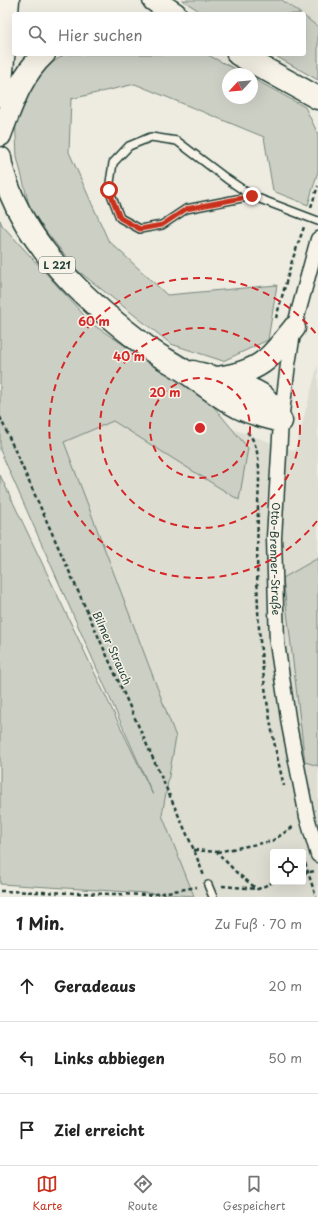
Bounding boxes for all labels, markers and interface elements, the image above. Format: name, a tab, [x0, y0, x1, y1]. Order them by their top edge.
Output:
search box	[12, 12, 306, 56]
icon: search	[26, 23, 48, 45]
text: Hier suchen	[58, 23, 143, 46]
north arrow	[222, 68, 258, 104]
route start	[100, 181, 118, 199]
route end	[243, 187, 261, 205]
road number: L 221	[39, 257, 75, 273]
text: 60 m	[78, 312, 110, 330]
text: 40 m	[113, 347, 145, 365]
text: 20 m	[149, 383, 181, 401]
centre of rings	[193, 421, 207, 435]
street label: Otto-Brenner-Straße	[266, 502, 285, 616]
street label: Bilmer Strauch	[89, 608, 136, 687]
map controls	[270, 849, 306, 885]
button: locate	[270, 849, 306, 885]
text: 1 Min.	[16, 910, 64, 936]
text: Zu Fuß · 70 m	[214, 914, 302, 933]
text: Geradeaus	[54, 974, 136, 997]
icon: ahead	[16, 975, 38, 997]
text: 20 m	[268, 976, 302, 995]
text: Links abbiegen	[54, 1046, 165, 1069]
icon: left	[16, 1047, 38, 1069]
text: 50 m	[268, 1048, 302, 1067]
text: Ziel erreicht	[54, 1118, 145, 1141]
icon: arrive	[16, 1119, 38, 1141]
tab: Karte	[33, 1173, 62, 1214]
tab: Route	[128, 1173, 158, 1214]
tab: Gespeichert	[223, 1173, 285, 1214]

